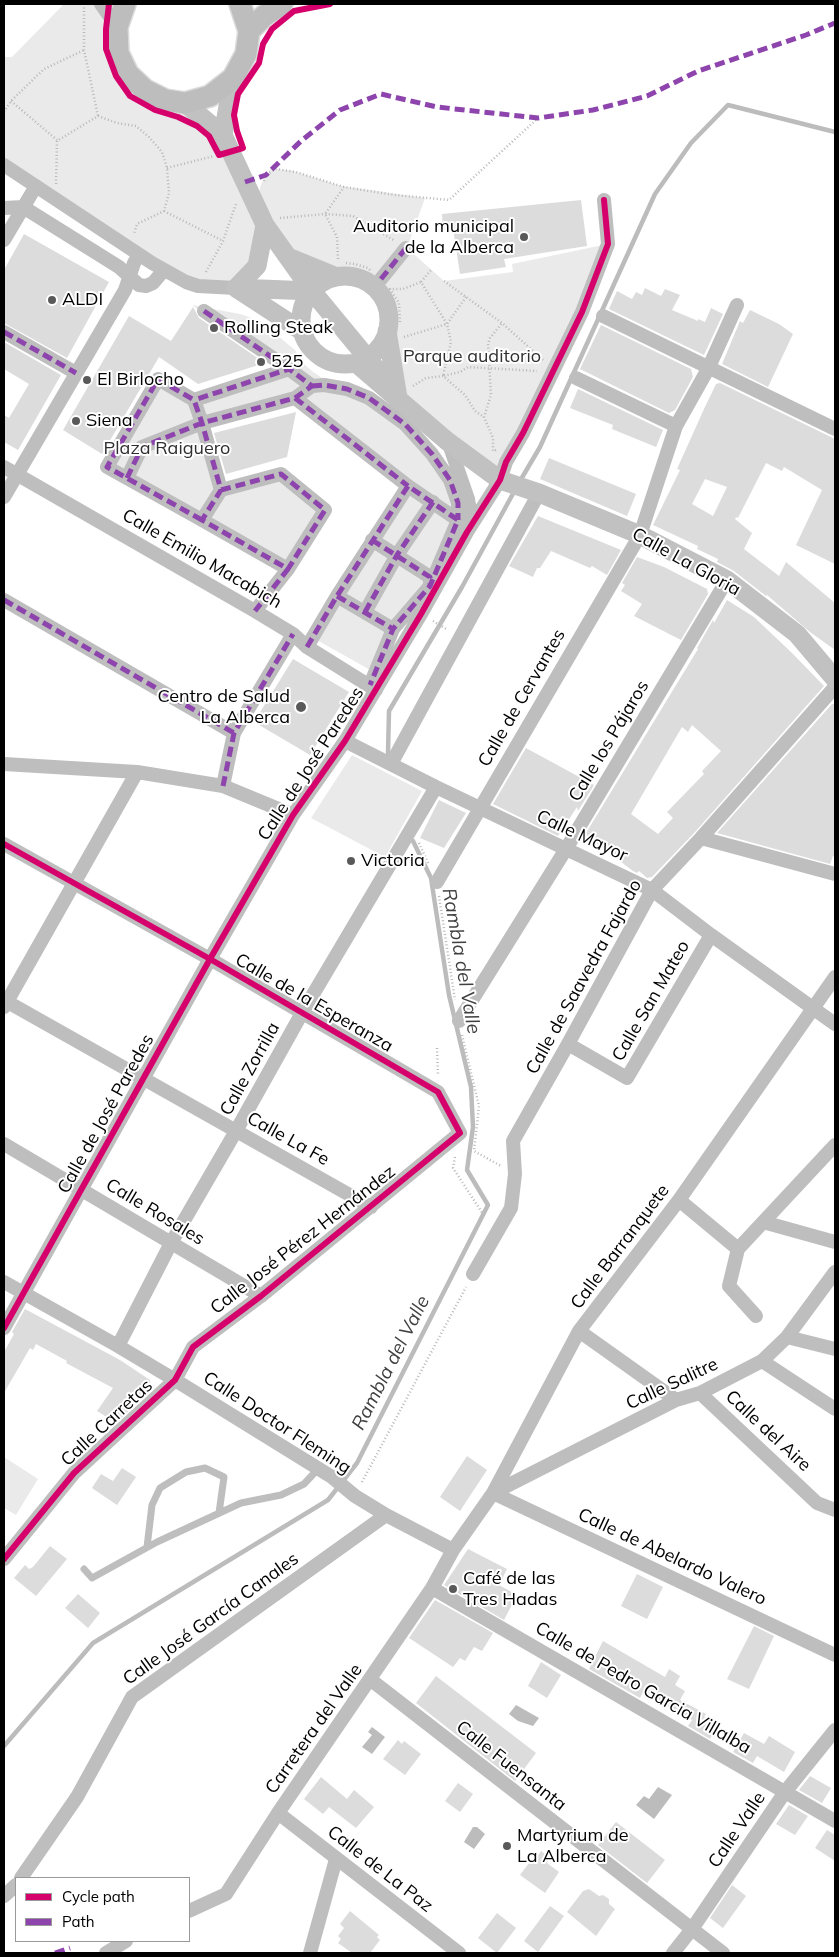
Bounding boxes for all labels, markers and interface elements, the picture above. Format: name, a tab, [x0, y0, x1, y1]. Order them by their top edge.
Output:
place label: Auditorio municipal de la Alberca	[353, 216, 514, 258]
marker: Auditorio municipal de la Alberca	[518, 231, 530, 243]
place label: ALDI	[62, 289, 103, 311]
marker: ALDI	[46, 294, 58, 306]
place label: Rolling Steak	[224, 317, 333, 339]
marker: Rolling Steak	[208, 322, 220, 334]
park label: Parque auditorio	[403, 346, 541, 368]
place label: 525	[271, 351, 303, 373]
marker: 525	[255, 356, 267, 368]
place label: El Birlocho	[97, 369, 184, 391]
marker: El Birlocho	[81, 374, 93, 386]
place label: Siena	[86, 410, 133, 432]
marker: Siena	[70, 415, 82, 427]
park label: Plaza Raiguero	[104, 438, 230, 460]
street label: Calle Emilio Macabich	[118, 505, 286, 613]
street label: Calle La Gloria	[628, 523, 744, 601]
street label: Calle de Cervantes	[474, 625, 570, 771]
street label: Calle los Pájaros	[564, 677, 654, 805]
street label: Calle de José Paredes	[253, 683, 369, 845]
place label: Centro de Salud La Alberca	[158, 686, 290, 729]
marker: Centro de Salud La Alberca	[294, 700, 308, 714]
street label: Calle Mayor	[533, 805, 631, 867]
place label: Victoria	[361, 850, 425, 872]
marker: Victoria	[345, 855, 357, 867]
street label: Calle de Saavedra Fajardo	[521, 876, 647, 1078]
water label: Rambla del Valle	[437, 886, 485, 1036]
street label: Calle San Mateo	[608, 937, 694, 1065]
street label: Calle de la Esperanza	[231, 949, 397, 1057]
street label: Calle Zorrilla	[216, 1019, 284, 1119]
street label: Calle de José Paredes	[53, 1031, 159, 1197]
street label: Calle La Fe	[243, 1108, 333, 1170]
street label: Calle José Pérez Hernández	[206, 1161, 400, 1319]
street label: Calle Rosales	[102, 1174, 208, 1250]
street label: Calle Barranquete	[566, 1181, 674, 1313]
water label: Rambla del Valle	[347, 1292, 435, 1434]
street label: Calle Salitre	[623, 1353, 721, 1415]
street label: Calle Doctor Fleming	[199, 1367, 355, 1479]
street label: Calle Carretas	[57, 1375, 157, 1471]
street label: Calle del Aire	[721, 1386, 815, 1476]
street label: Calle de Abelardo Valero	[574, 1504, 770, 1610]
street label: Calle José García Canales	[119, 1548, 303, 1690]
place label: Café de las Tres Hadas	[463, 1568, 557, 1610]
marker: Café de las Tres Hadas	[447, 1583, 459, 1595]
street label: Calle de Pedro Garcia Villalba	[531, 1617, 755, 1759]
street label: Carretera del Valle	[261, 1660, 367, 1798]
street label: Calle Fuensanta	[452, 1716, 570, 1816]
street label: Calle Valle	[704, 1788, 770, 1872]
street label: Calle de La Paz	[323, 1821, 437, 1917]
place label: Martyrium de La Alberca	[517, 1825, 629, 1868]
marker: Martyrium de La Alberca	[501, 1840, 513, 1852]
legend	[15, 1877, 190, 1942]
text: Cycle path	[62, 1887, 135, 1906]
text: Path	[62, 1912, 94, 1931]

